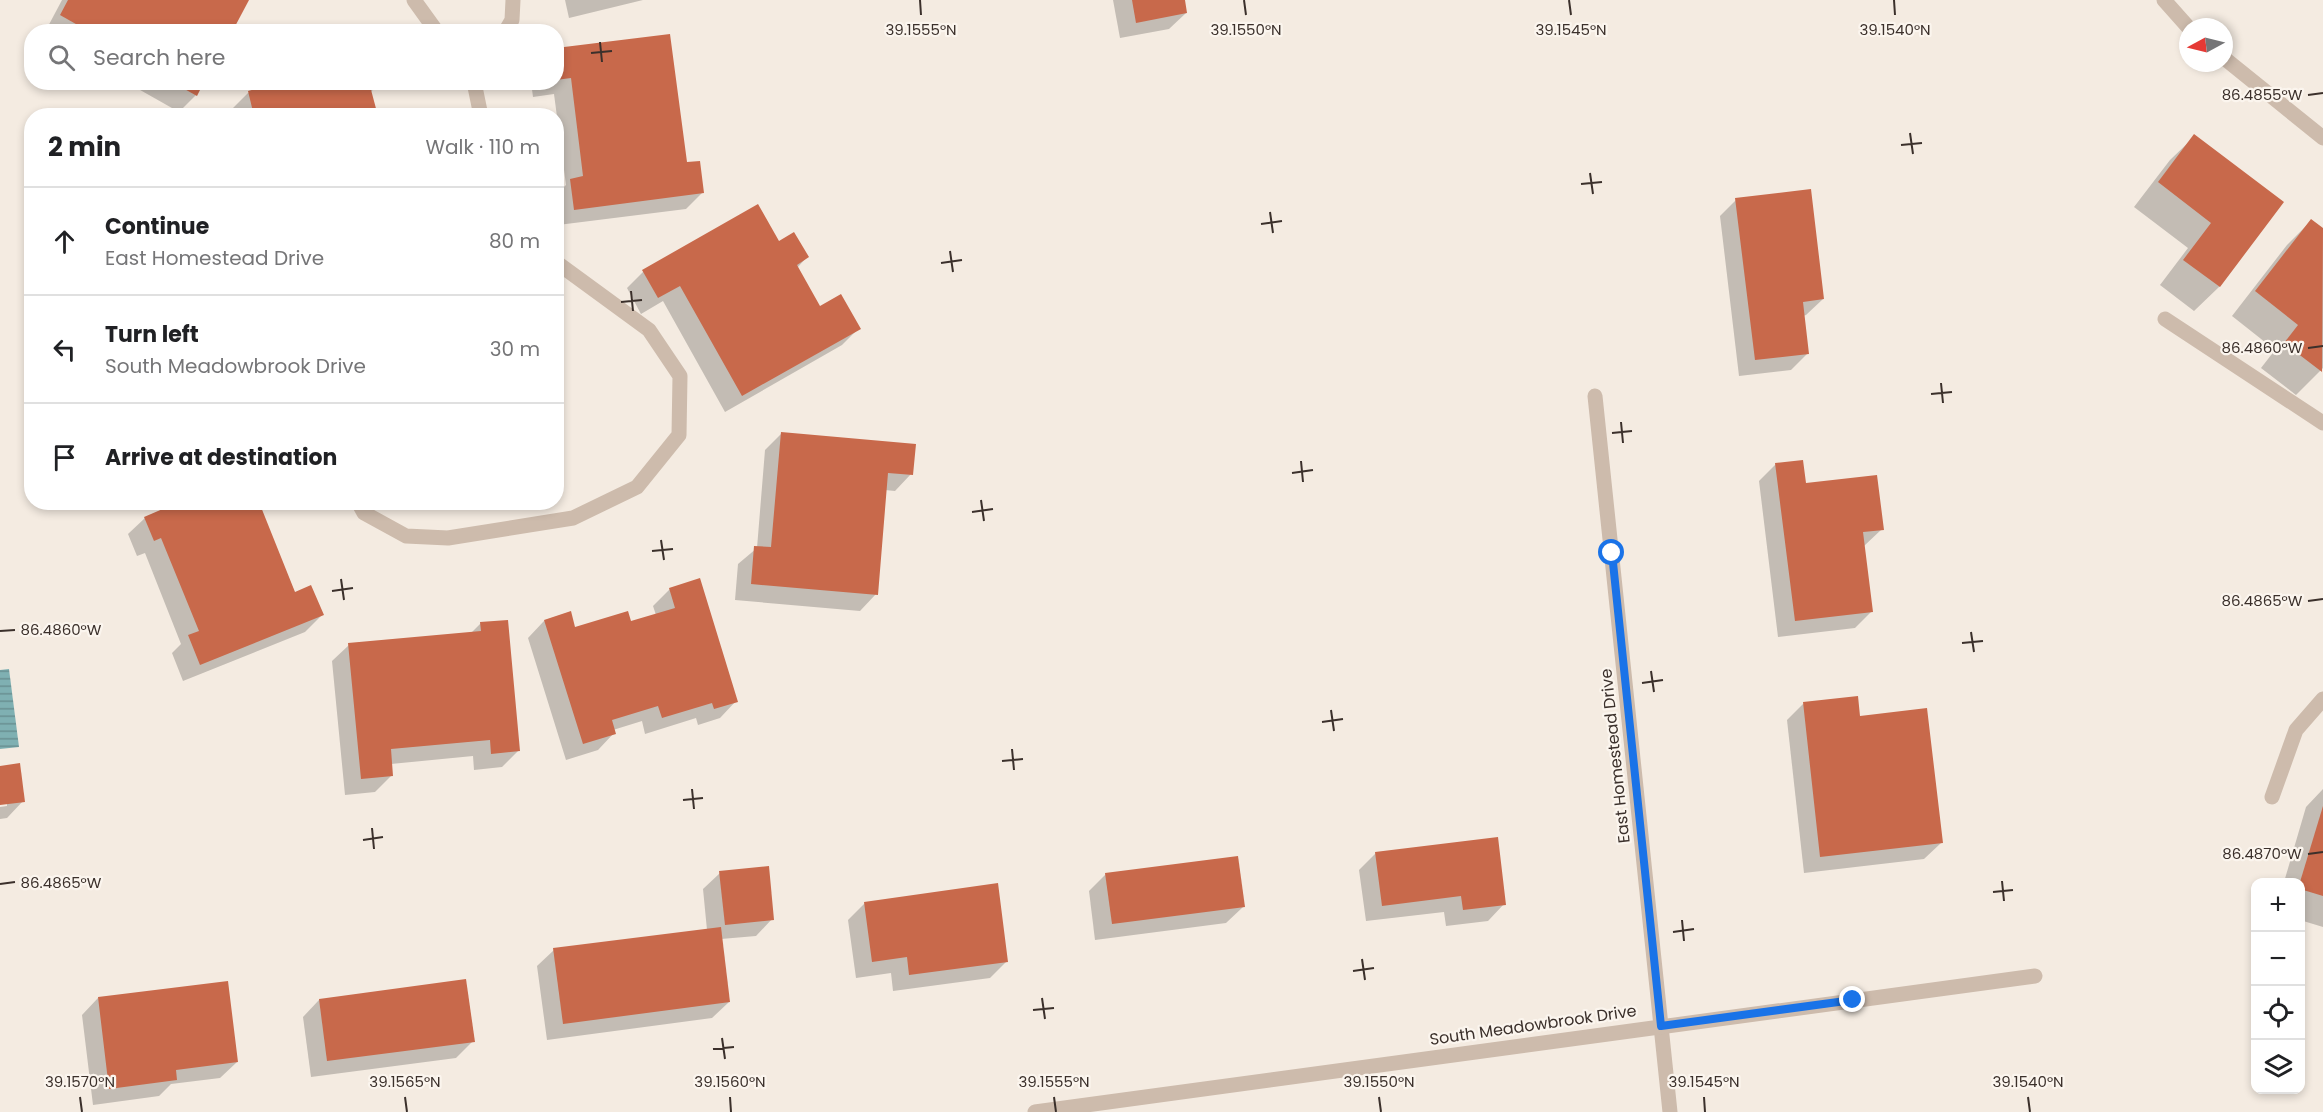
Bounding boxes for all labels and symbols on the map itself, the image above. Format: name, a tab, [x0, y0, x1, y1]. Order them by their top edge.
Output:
north arrow	[2179, 18, 2233, 72]
text: 39.1555°N	[885, 19, 957, 40]
text: 39.1550°N	[1210, 19, 1282, 40]
text: 39.1545°N	[1535, 19, 1607, 40]
text: 39.1540°N	[1859, 19, 1931, 40]
text: 86.4855°W	[2222, 84, 2303, 105]
text: 86.4860°W	[2222, 337, 2303, 358]
route start	[1598, 539, 1624, 565]
text: 86.4865°W	[2222, 590, 2303, 611]
text: 86.4860°W	[21, 619, 102, 640]
street label: East Homestead Drive	[1594, 668, 1636, 844]
text: 86.4870°W	[2222, 843, 2302, 864]
text: 86.4865°W	[21, 872, 102, 893]
route end	[1839, 986, 1865, 1012]
street label: South Meadowbrook Drive	[1428, 999, 1638, 1051]
text: 39.1570°N	[45, 1071, 115, 1092]
text: 39.1565°N	[369, 1071, 441, 1092]
text: 39.1560°N	[694, 1071, 766, 1092]
text: 39.1555°N	[1018, 1071, 1090, 1092]
text: 39.1550°N	[1343, 1071, 1415, 1092]
text: 39.1545°N	[1668, 1071, 1740, 1092]
text: 39.1540°N	[1992, 1071, 2064, 1092]

